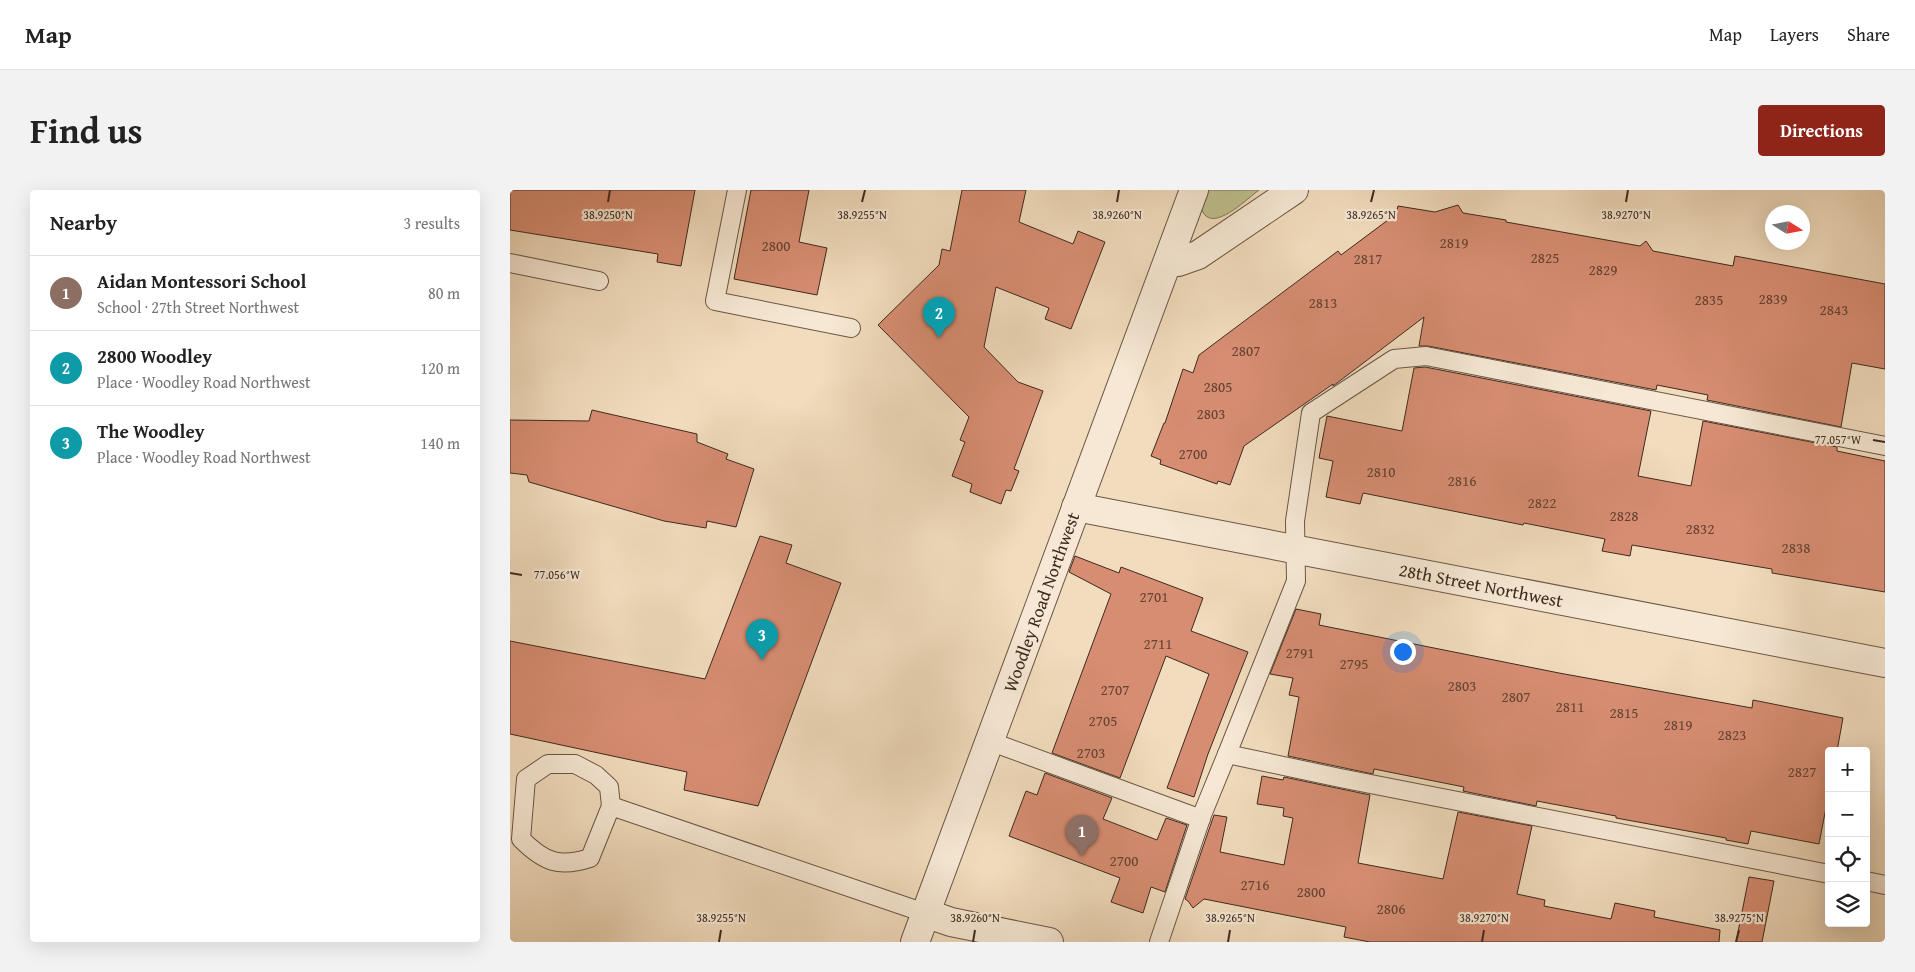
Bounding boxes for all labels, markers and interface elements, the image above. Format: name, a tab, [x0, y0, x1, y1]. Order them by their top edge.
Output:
text: Map	[25, 17, 72, 52]
text: Map	[1709, 21, 1742, 48]
text: Layers	[1770, 21, 1819, 48]
text: Share	[1847, 21, 1890, 48]
text: Find us	[30, 105, 143, 156]
button: Directions	[1758, 105, 1885, 156]
north arrow	[1765, 205, 1810, 250]
text: 38.9250°N	[583, 206, 633, 223]
text: 38.9255°N	[837, 206, 887, 223]
text: 38.9260°N	[1092, 206, 1142, 223]
text: 38.9265°N	[1346, 206, 1396, 223]
text: 38.9270°N	[1601, 206, 1651, 223]
text: Nearby	[50, 207, 117, 238]
text: 3 results	[403, 211, 460, 235]
house number: 2819	[1440, 232, 1468, 253]
house number: 2800	[762, 235, 790, 256]
house number: 2825	[1531, 247, 1559, 268]
house number: 2817	[1354, 248, 1382, 269]
house number: 2829	[1589, 259, 1617, 280]
text: Aidan Montessori School	[97, 267, 306, 295]
text: 1	[62, 281, 70, 305]
text: 80 m	[428, 281, 460, 305]
house number: 2839	[1759, 288, 1787, 309]
house number: 2835	[1695, 289, 1723, 310]
house number: 2813	[1309, 292, 1337, 313]
text: School · 27th Street Northwest	[97, 295, 299, 319]
pin: 2	[923, 297, 955, 338]
house number: 2843	[1820, 299, 1848, 320]
house number: 2807	[1232, 340, 1260, 361]
text: 2800 Woodley	[97, 342, 212, 370]
text: 2	[62, 356, 70, 380]
text: 120 m	[420, 356, 460, 380]
text: Place · Woodley Road Northwest	[97, 370, 311, 394]
house number: 2805	[1204, 376, 1232, 397]
house number: 2803	[1197, 403, 1225, 424]
text: The Woodley	[97, 417, 204, 445]
text: 3	[62, 431, 70, 455]
text: 140 m	[420, 431, 460, 455]
text: 77.057°W	[1815, 431, 1862, 448]
house number: 2700	[1179, 443, 1207, 464]
text: Place · Woodley Road Northwest	[97, 445, 311, 469]
house number: 2810	[1367, 461, 1395, 482]
house number: 2816	[1448, 470, 1476, 491]
house number: 2822	[1528, 492, 1556, 513]
house number: 2828	[1610, 505, 1638, 526]
street label: Woodley Road Northwest	[996, 508, 1086, 696]
house number: 2832	[1686, 518, 1714, 539]
house number: 2838	[1782, 537, 1810, 558]
street label: 28th Street Northwest	[1397, 556, 1566, 614]
text: 77.056°W	[534, 566, 581, 583]
house number: 2701	[1140, 586, 1168, 607]
pin: 3	[746, 619, 778, 660]
house number: 2711	[1144, 633, 1172, 654]
your location	[1390, 639, 1416, 665]
house number: 2791	[1286, 642, 1314, 663]
house number: 2795	[1340, 653, 1368, 674]
house number: 2803	[1448, 675, 1476, 696]
house number: 2707	[1101, 679, 1129, 700]
house number: 2807	[1502, 686, 1530, 707]
house number: 2811	[1556, 696, 1584, 717]
house number: 2815	[1610, 702, 1638, 723]
house number: 2705	[1089, 710, 1117, 731]
house number: 2819	[1664, 714, 1692, 735]
house number: 2823	[1718, 724, 1746, 745]
house number: 2703	[1077, 742, 1105, 763]
map controls	[1825, 747, 1870, 927]
button: +	[1825, 747, 1870, 792]
house number: 2827	[1788, 761, 1816, 782]
button: −	[1825, 792, 1870, 837]
pin: 1	[1066, 815, 1098, 856]
button: locate	[1825, 837, 1870, 882]
house number: 2700	[1110, 850, 1138, 871]
house number: 2716	[1241, 874, 1269, 895]
house number: 2800	[1297, 881, 1325, 902]
button: layers	[1825, 882, 1870, 927]
house number: 2806	[1377, 898, 1405, 919]
text: 38.9255°N	[696, 909, 746, 926]
text: 38.9260°N	[950, 909, 1000, 926]
text: 38.9265°N	[1205, 909, 1255, 926]
text: 38.9270°N	[1459, 909, 1509, 926]
text: 38.9275°N	[1714, 909, 1764, 926]

